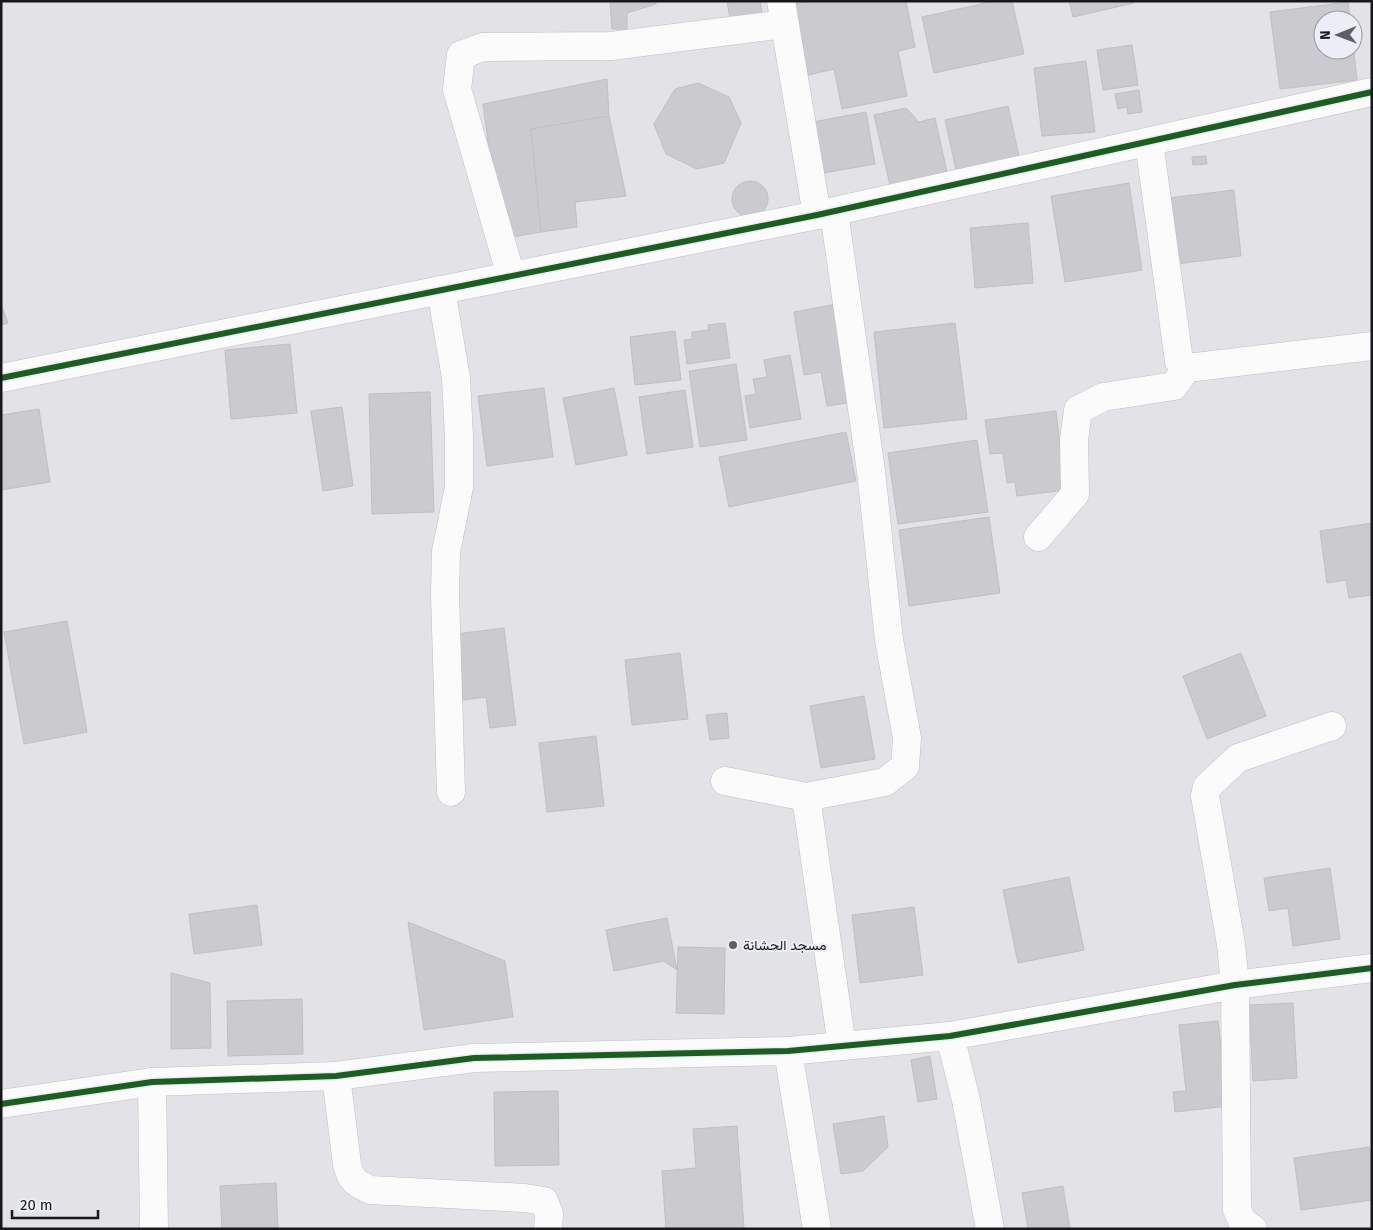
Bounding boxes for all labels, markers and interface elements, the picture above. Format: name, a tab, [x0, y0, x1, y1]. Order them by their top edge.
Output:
north arrow	[1313, 10, 1363, 60]
text: N	[1317, 30, 1334, 40]
place label: مسجد الحشانة	[743, 937, 827, 954]
marker: مسجد الحشانة	[727, 939, 739, 951]
scale bar	[12, 1188, 99, 1220]
text: 20 m	[20, 1196, 53, 1214]

